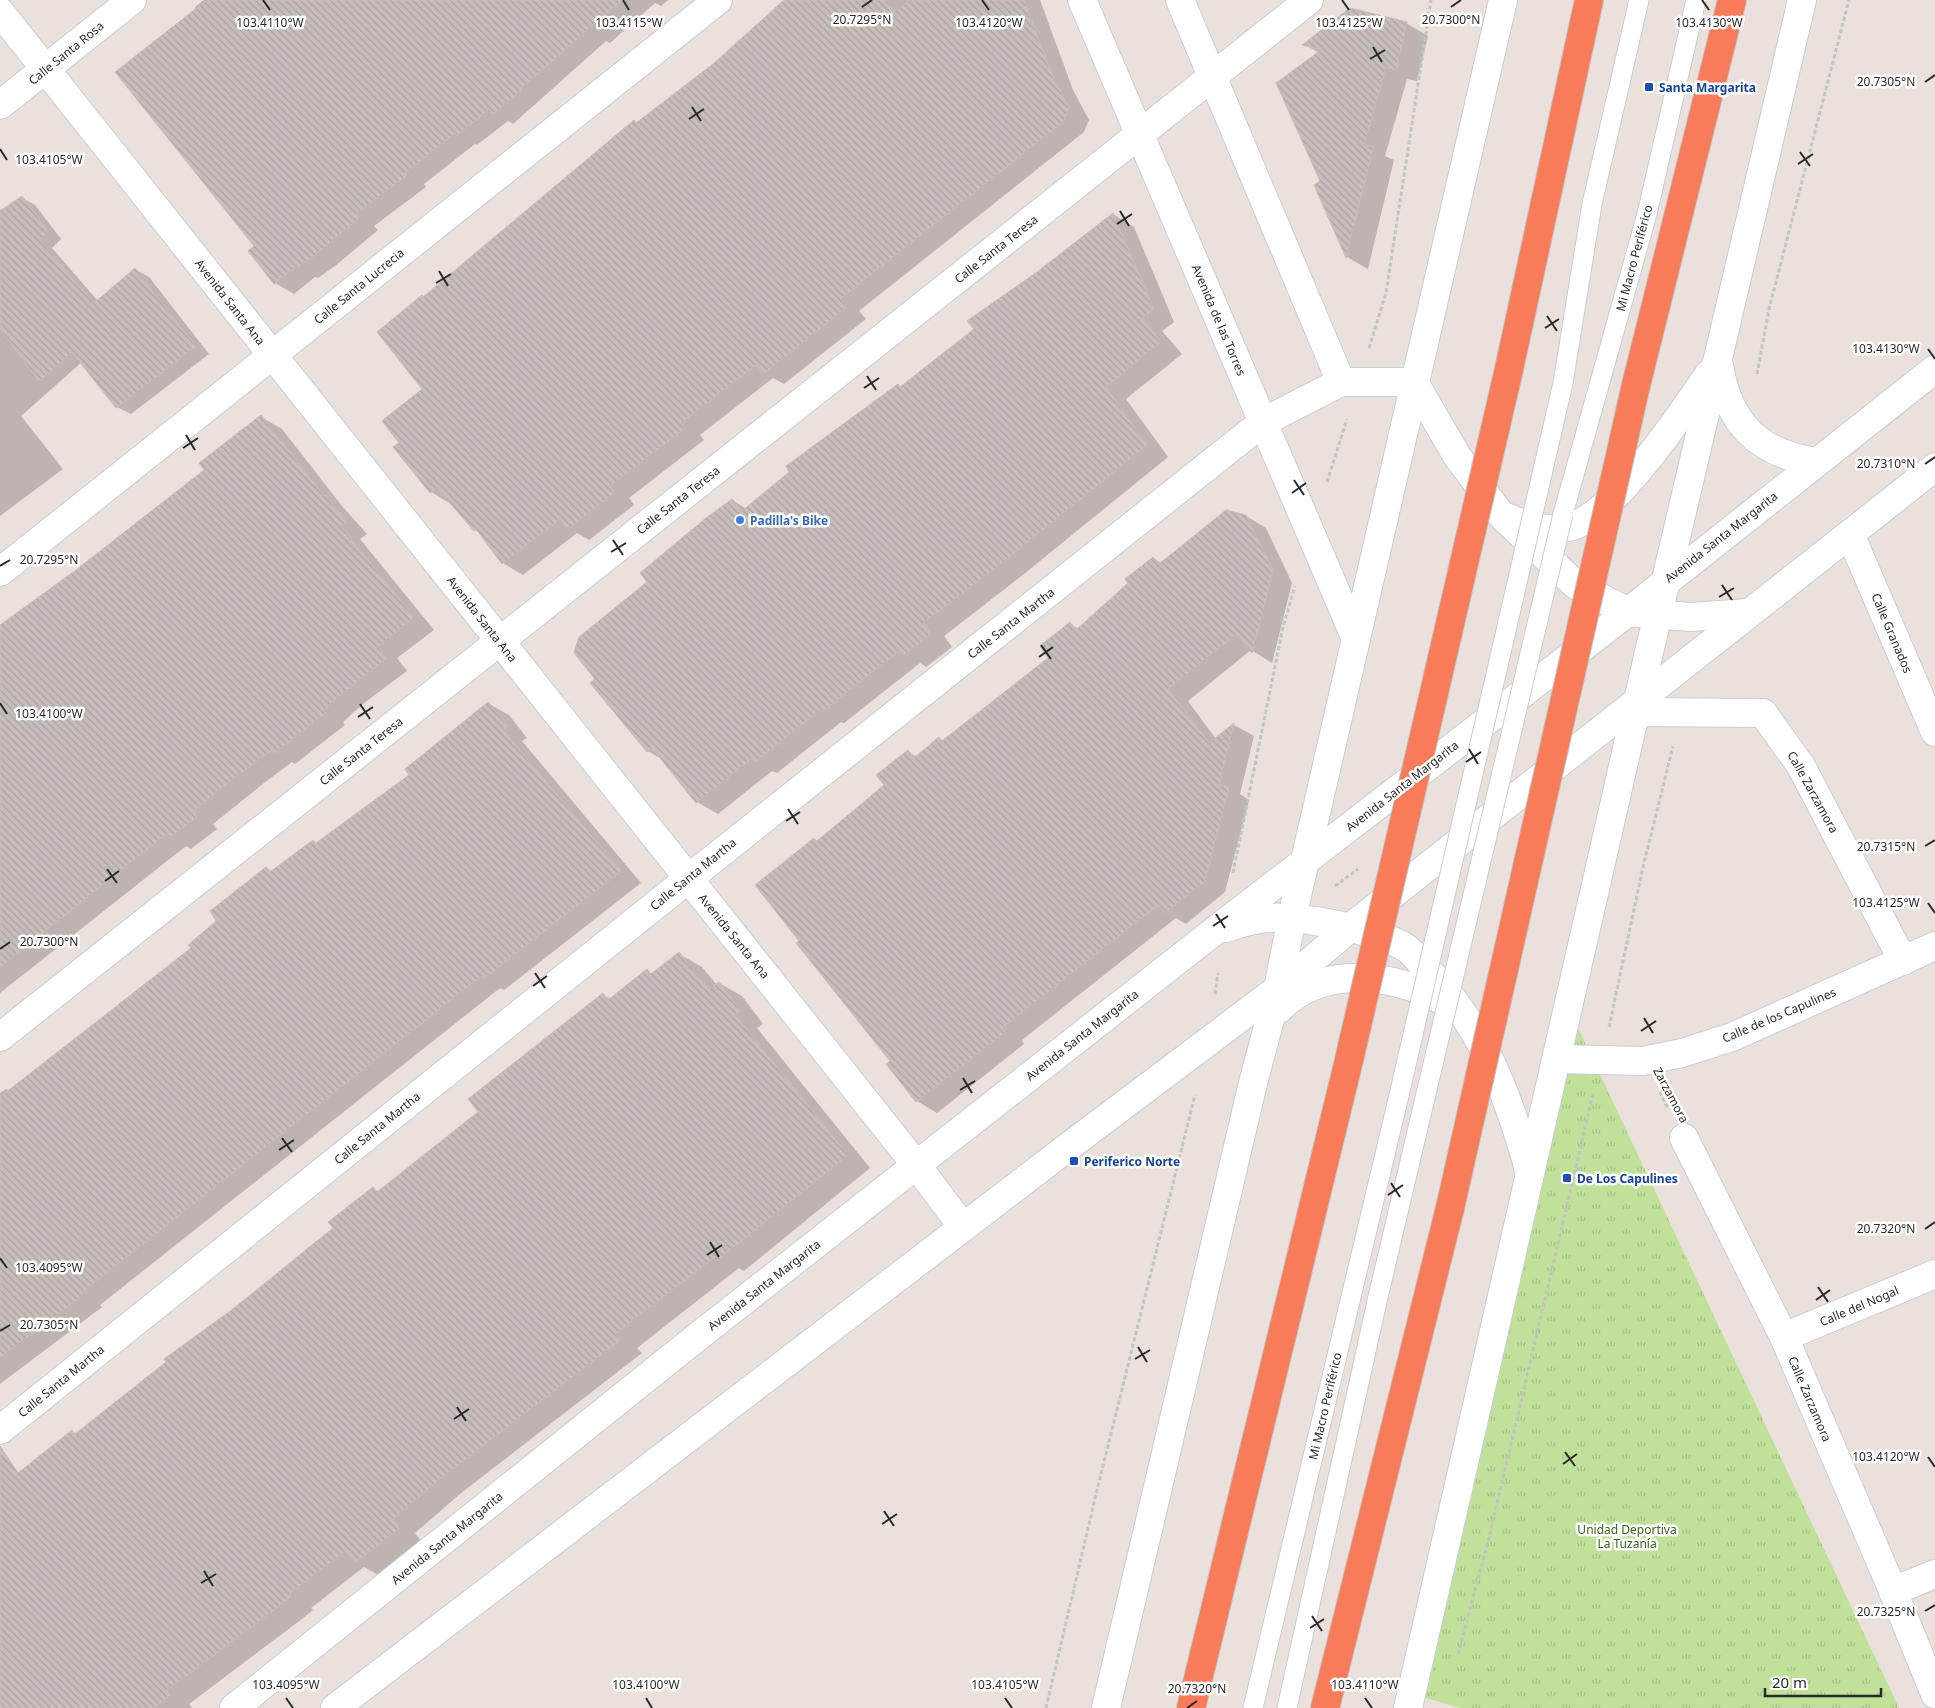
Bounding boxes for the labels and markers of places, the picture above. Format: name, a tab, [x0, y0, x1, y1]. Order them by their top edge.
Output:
place label: Santa Margarita	[1659, 79, 1756, 96]
marker: Santa Margarita	[1643, 81, 1655, 93]
place label: Padilla's Bike	[750, 512, 828, 529]
marker: Padilla's Bike	[734, 514, 746, 526]
place label: Periferico Norte	[1084, 1153, 1180, 1170]
marker: Periferico Norte	[1068, 1155, 1080, 1167]
place label: De Los Capulines	[1577, 1170, 1678, 1187]
marker: De Los Capulines	[1561, 1172, 1573, 1184]

